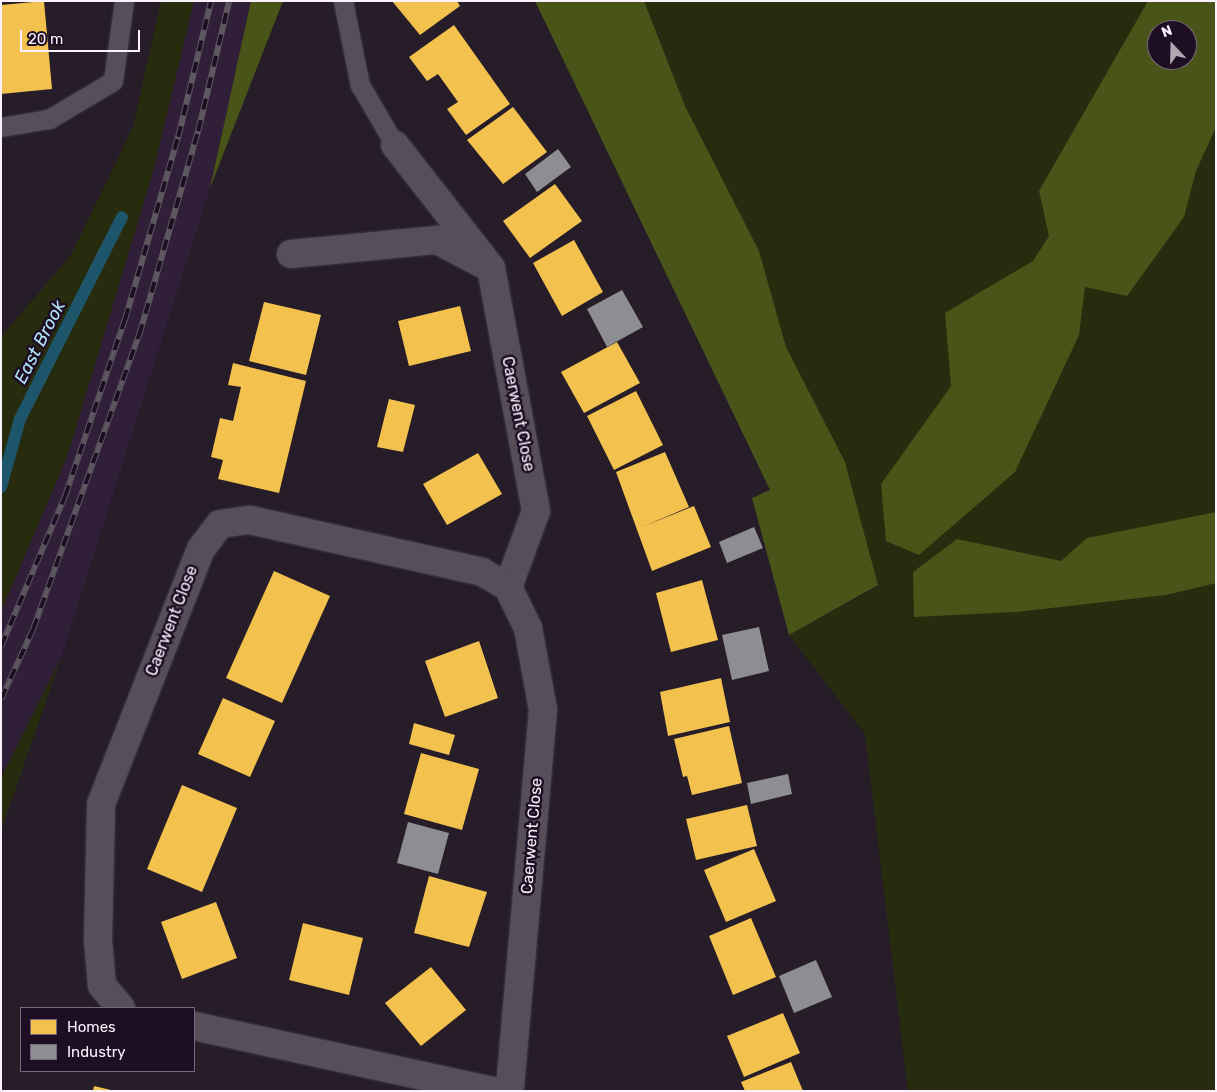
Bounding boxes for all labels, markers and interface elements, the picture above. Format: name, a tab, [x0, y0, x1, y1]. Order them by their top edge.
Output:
scale bar	[22, 20, 142, 52]
north arrow	[1147, 20, 1197, 70]
text: N	[1159, 22, 1175, 41]
text: 20 m	[28, 30, 63, 48]
water label: East Brook	[10, 297, 70, 387]
street label: Caerwent Close	[497, 355, 539, 473]
street label: Caerwent Close	[142, 563, 202, 679]
street label: Caerwent Close	[517, 777, 547, 895]
legend	[20, 1007, 195, 1072]
text: Homes	[67, 1018, 116, 1036]
text: Industry	[67, 1043, 126, 1061]

